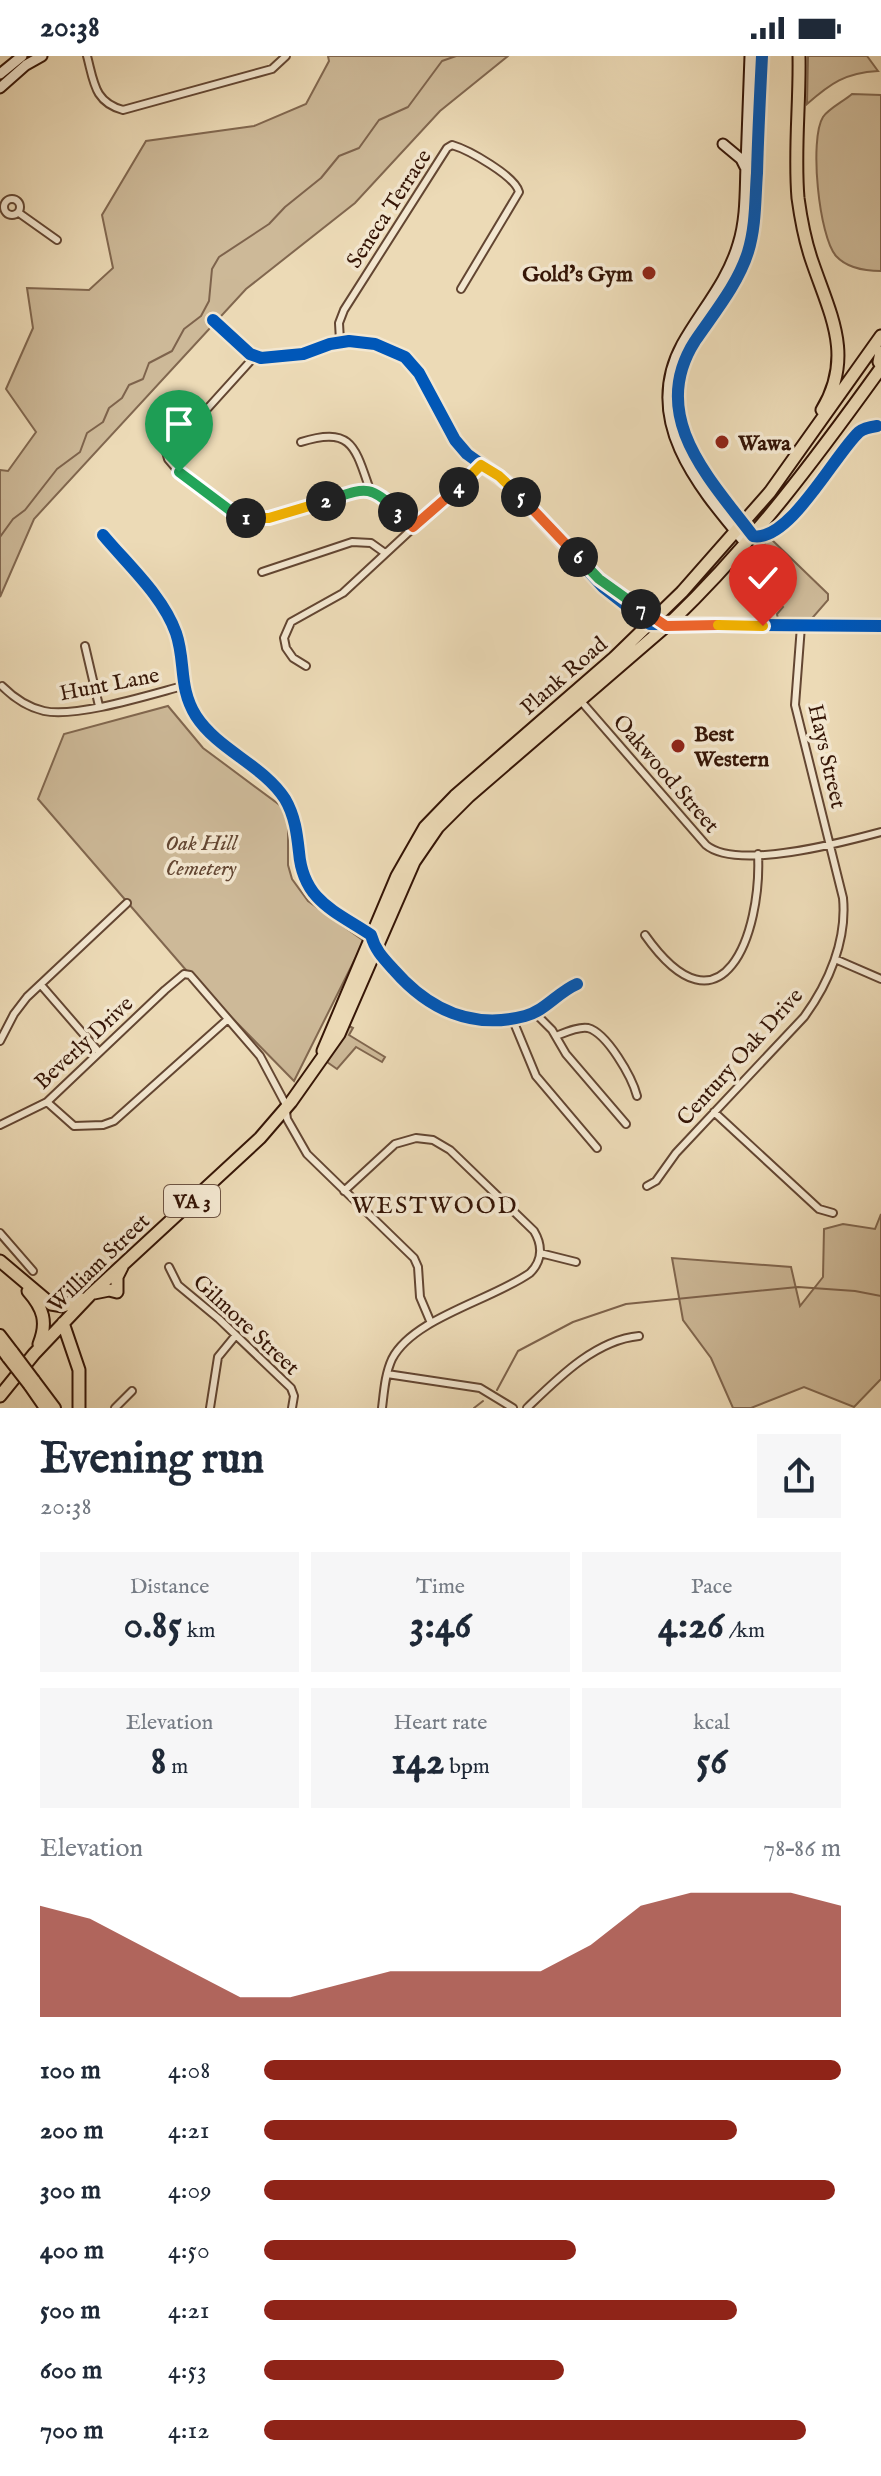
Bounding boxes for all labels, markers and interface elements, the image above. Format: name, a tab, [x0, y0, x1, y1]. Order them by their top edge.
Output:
text: 20:38	[40, 9, 100, 47]
street label: Seneca Terrace	[341, 144, 439, 274]
place label: Gold's Gym	[522, 261, 633, 289]
marker: Gold's Gym	[640, 264, 658, 282]
pin	[145, 390, 213, 472]
icon: arrive	[157, 402, 201, 446]
place label: Wawa	[737, 430, 791, 458]
marker: Wawa	[713, 433, 731, 451]
pin: 4	[439, 467, 479, 507]
text: 4	[454, 473, 464, 501]
pin: 5	[501, 477, 541, 517]
pin: 2	[306, 481, 346, 521]
text: 5	[517, 483, 525, 511]
text: 2	[321, 487, 331, 515]
pin: 3	[378, 492, 418, 532]
pin: 1	[226, 498, 266, 538]
text: 3	[394, 498, 402, 526]
text: 1	[242, 504, 250, 532]
pin: 6	[558, 537, 598, 577]
text: 6	[573, 543, 583, 571]
pin	[729, 544, 797, 626]
icon: check	[741, 556, 785, 600]
pin: 7	[621, 589, 661, 629]
text: 7	[636, 595, 646, 623]
street label: Plank Road	[515, 631, 614, 722]
street label: Hunt Lane	[57, 662, 162, 708]
street label: Hays Street	[800, 702, 852, 812]
street label: Oakwood Street	[606, 709, 725, 840]
place label: Best Western	[693, 721, 769, 774]
marker: Best Western	[669, 737, 687, 755]
park label: Oak Hill Cemetery	[165, 830, 239, 883]
street label: Century Oak Drive	[671, 983, 810, 1132]
street label: Beverly Drive	[29, 991, 140, 1096]
road number: VA 3	[164, 1185, 220, 1217]
district label: WESTWOOD	[351, 1191, 519, 1222]
street label: William Street	[43, 1208, 156, 1319]
street label: Gilmore Street	[186, 1269, 305, 1382]
text: Evening run	[40, 1432, 264, 1488]
button: share	[757, 1434, 841, 1518]
text: 20:38	[40, 1490, 92, 1523]
text: Distance	[130, 1573, 209, 1601]
text: Time	[416, 1573, 465, 1601]
text: Pace	[691, 1573, 732, 1601]
text: 0.85	[124, 1601, 182, 1652]
text: 3:46	[410, 1601, 471, 1652]
text: 4:26	[658, 1601, 724, 1652]
text: km	[182, 1617, 215, 1645]
text: /km	[724, 1617, 765, 1645]
text: Elevation	[126, 1709, 213, 1737]
text: Heart rate	[394, 1709, 487, 1737]
text: kcal	[693, 1709, 730, 1737]
text: 8	[151, 1737, 166, 1788]
text: 142	[391, 1737, 444, 1788]
text: 56	[696, 1737, 727, 1788]
text: m	[166, 1753, 188, 1781]
text: bpm	[444, 1753, 490, 1781]
text: Elevation	[40, 1832, 143, 1865]
text: 78–86 m	[763, 1832, 841, 1865]
text: 100 m	[40, 2054, 101, 2087]
text: 4:08	[168, 2054, 211, 2087]
text: 200 m	[40, 2114, 104, 2147]
text: 4:21	[168, 2114, 210, 2147]
text: 300 m	[40, 2174, 101, 2207]
text: 4:09	[168, 2174, 212, 2207]
text: 400 m	[40, 2234, 104, 2267]
text: 4:50	[168, 2234, 210, 2267]
text: 500 m	[40, 2294, 101, 2327]
text: 4:21	[168, 2294, 210, 2327]
text: 600 m	[40, 2354, 102, 2387]
text: 4:53	[168, 2354, 207, 2387]
text: 700 m	[40, 2414, 103, 2447]
text: 4:12	[168, 2414, 210, 2447]

